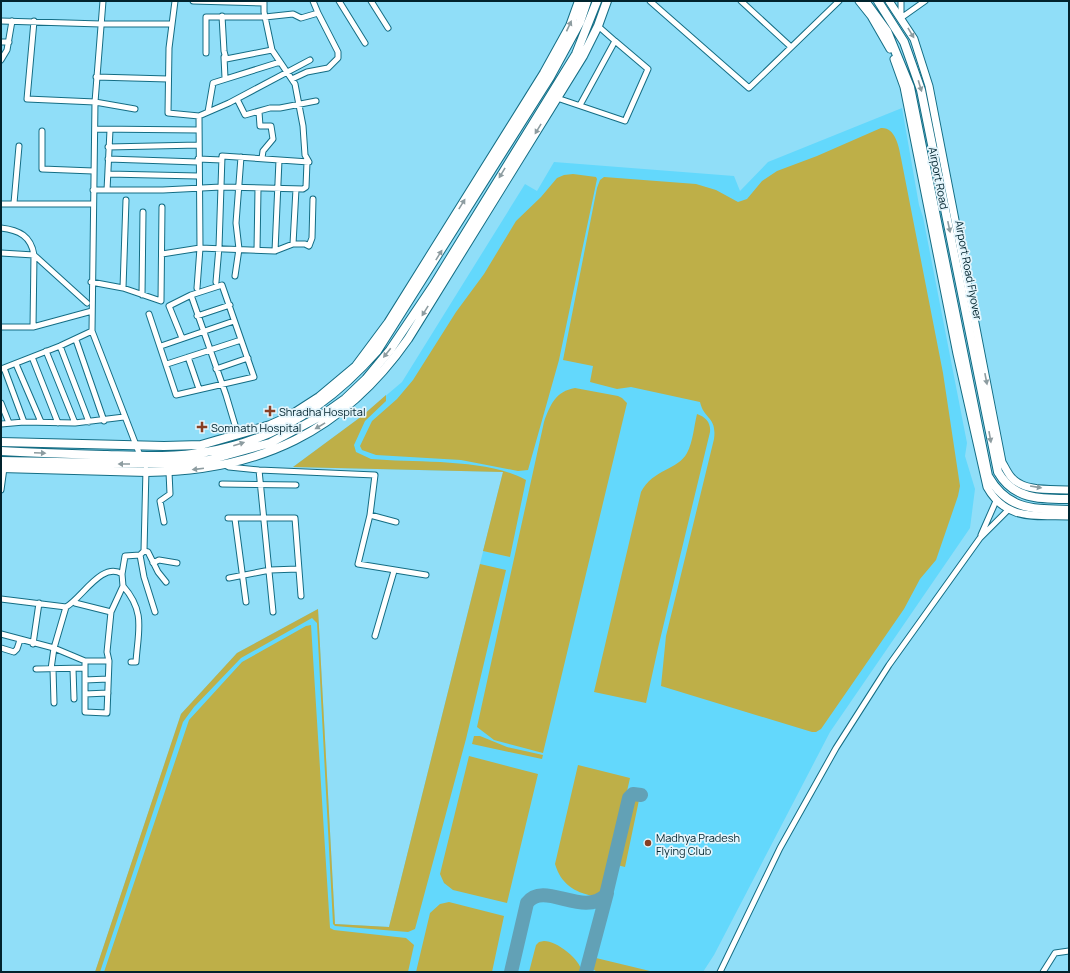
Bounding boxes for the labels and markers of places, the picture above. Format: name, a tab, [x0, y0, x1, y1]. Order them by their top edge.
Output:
place label: Shradha Hospital	[279, 404, 365, 419]
marker: Shradha Hospital	[264, 405, 276, 417]
place label: Somnath Hospital	[211, 420, 301, 435]
marker: Somnath Hospital	[196, 421, 208, 433]
place label: Madhya Pradesh Flying Club	[656, 830, 740, 858]
marker: Madhya Pradesh Flying Club	[643, 838, 653, 848]

